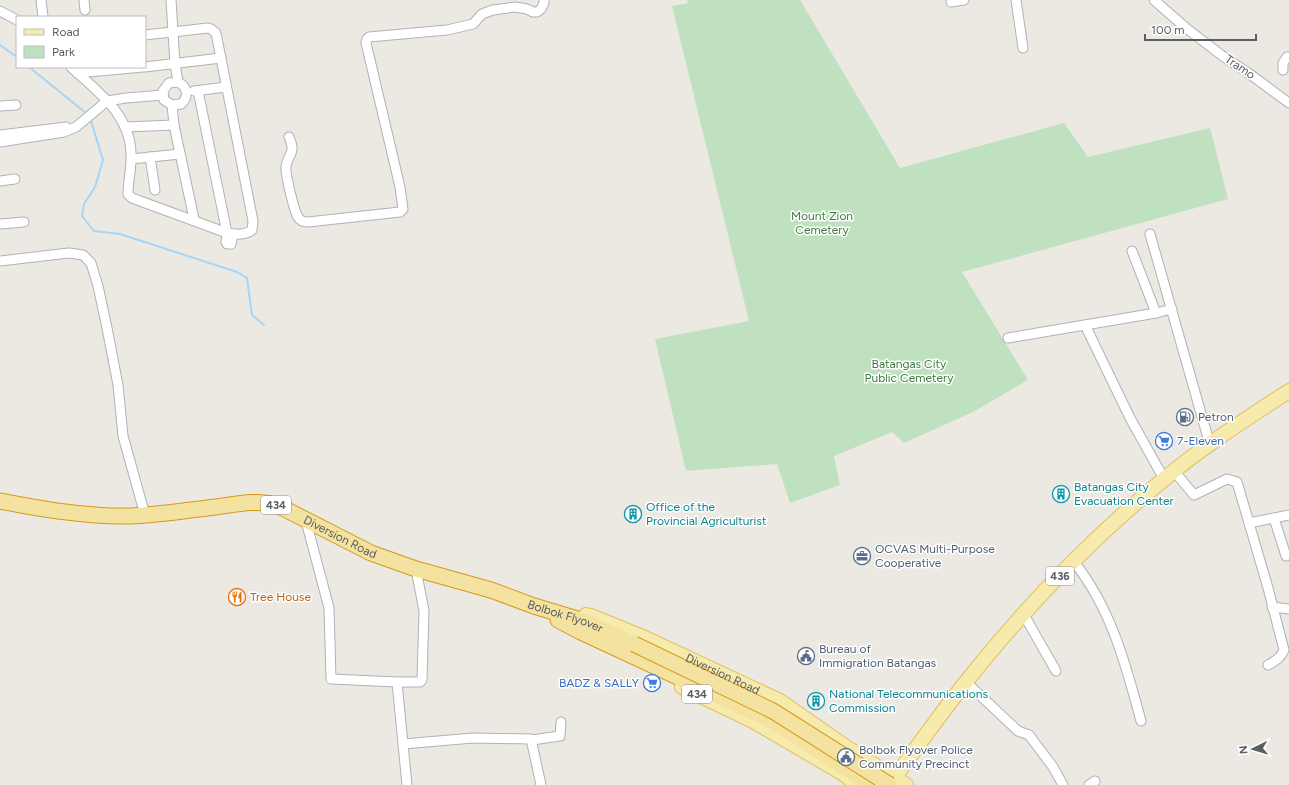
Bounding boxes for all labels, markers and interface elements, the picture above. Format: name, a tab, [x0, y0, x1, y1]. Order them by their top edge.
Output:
legend	[16, 16, 146, 68]
scale bar	[1145, 16, 1256, 42]
text: 100 m	[1151, 23, 1185, 37]
text: Road	[52, 25, 80, 39]
text: Park	[52, 45, 75, 59]
street label: Tramo	[1222, 52, 1258, 82]
park label: Mount Zion Cemetery	[791, 209, 853, 237]
park label: Batangas City Public Cemetery	[865, 357, 954, 385]
fuel station icon: Petron	[1175, 407, 1195, 427]
place label: Petron	[1198, 410, 1234, 424]
supermarket icon: 7-Eleven	[1154, 431, 1174, 451]
place label: 7-Eleven	[1177, 434, 1224, 448]
place label: Batangas City Evacuation Center	[1074, 480, 1174, 508]
building icon: Batangas City Evacuation Center	[1051, 484, 1071, 504]
road number: 434	[261, 496, 291, 514]
place label: Office of the Provincial Agriculturist	[646, 500, 767, 528]
building icon: Office of the Provincial Agriculturist	[623, 504, 643, 524]
street label: Diversion Road	[301, 513, 379, 562]
place label: OCVAS Multi-Purpose Cooperative	[875, 542, 995, 570]
office icon: OCVAS Multi-Purpose Cooperative	[852, 546, 872, 566]
road number: 436	[1046, 567, 1074, 585]
restaurant icon: Tree House	[227, 587, 247, 607]
place label: Tree House	[250, 590, 311, 604]
street label: Bolbok Flyover	[526, 597, 605, 636]
place label: Bureau of Immigration Batangas	[819, 642, 937, 670]
public building icon: Bureau of Immigration Batangas	[796, 646, 816, 666]
street label: Diversion Road	[683, 651, 762, 698]
supermarket icon: BADZ & SALLY	[642, 673, 662, 693]
place label: BADZ & SALLY	[559, 676, 640, 690]
road number: 434	[682, 685, 712, 703]
place label: National Telecommunications Commission	[829, 687, 988, 715]
building icon: National Telecommunications Commission	[806, 691, 826, 711]
north arrow	[1233, 729, 1273, 769]
place label: Bolbok Flyover Police Community Precinct	[859, 743, 973, 771]
text: N	[1237, 745, 1250, 755]
public building icon: Bolbok Flyover Police Community Precinct	[836, 747, 856, 767]

